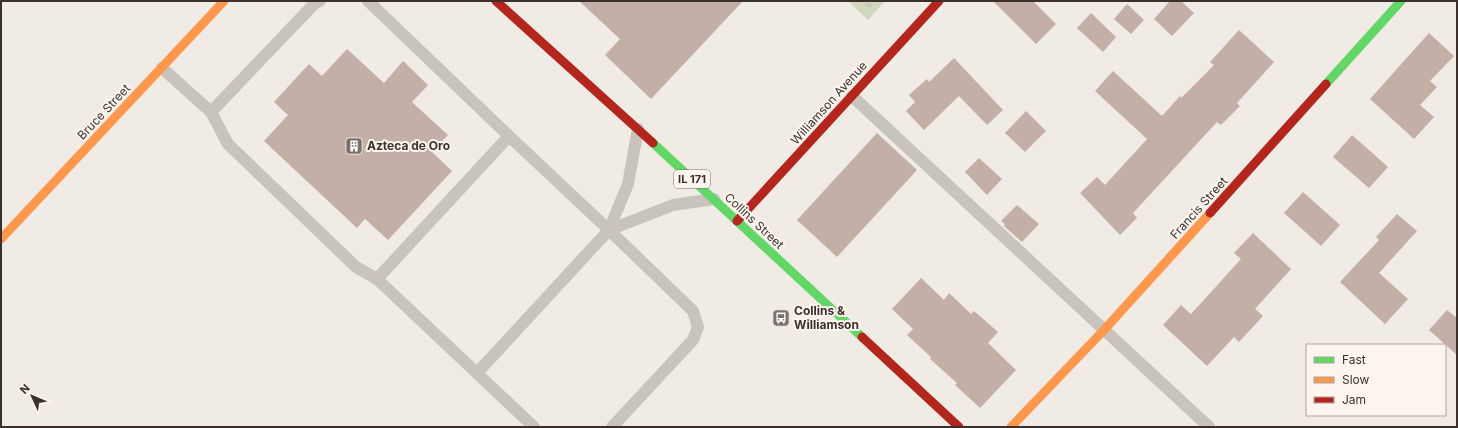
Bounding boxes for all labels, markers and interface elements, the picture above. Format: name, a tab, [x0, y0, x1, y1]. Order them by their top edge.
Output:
street label: Williamson Avenue	[787, 58, 870, 147]
street label: Bruce Street	[74, 81, 133, 143]
building icon: Azteca de Oro	[344, 136, 364, 156]
place label: Azteca de Oro	[367, 138, 450, 153]
road number: IL 171	[674, 170, 710, 188]
street label: Francis Street	[1167, 173, 1230, 242]
street label: Collins Street	[722, 189, 787, 252]
place label: Collins & Williamson	[794, 303, 859, 332]
bus stop icon: Collins & Williamson	[771, 308, 791, 328]
legend	[1306, 344, 1446, 416]
text: Fast	[1342, 352, 1366, 367]
text: Slow	[1342, 372, 1370, 387]
north arrow	[12, 376, 52, 416]
text: N	[17, 381, 33, 397]
text: Jam	[1342, 392, 1366, 407]

